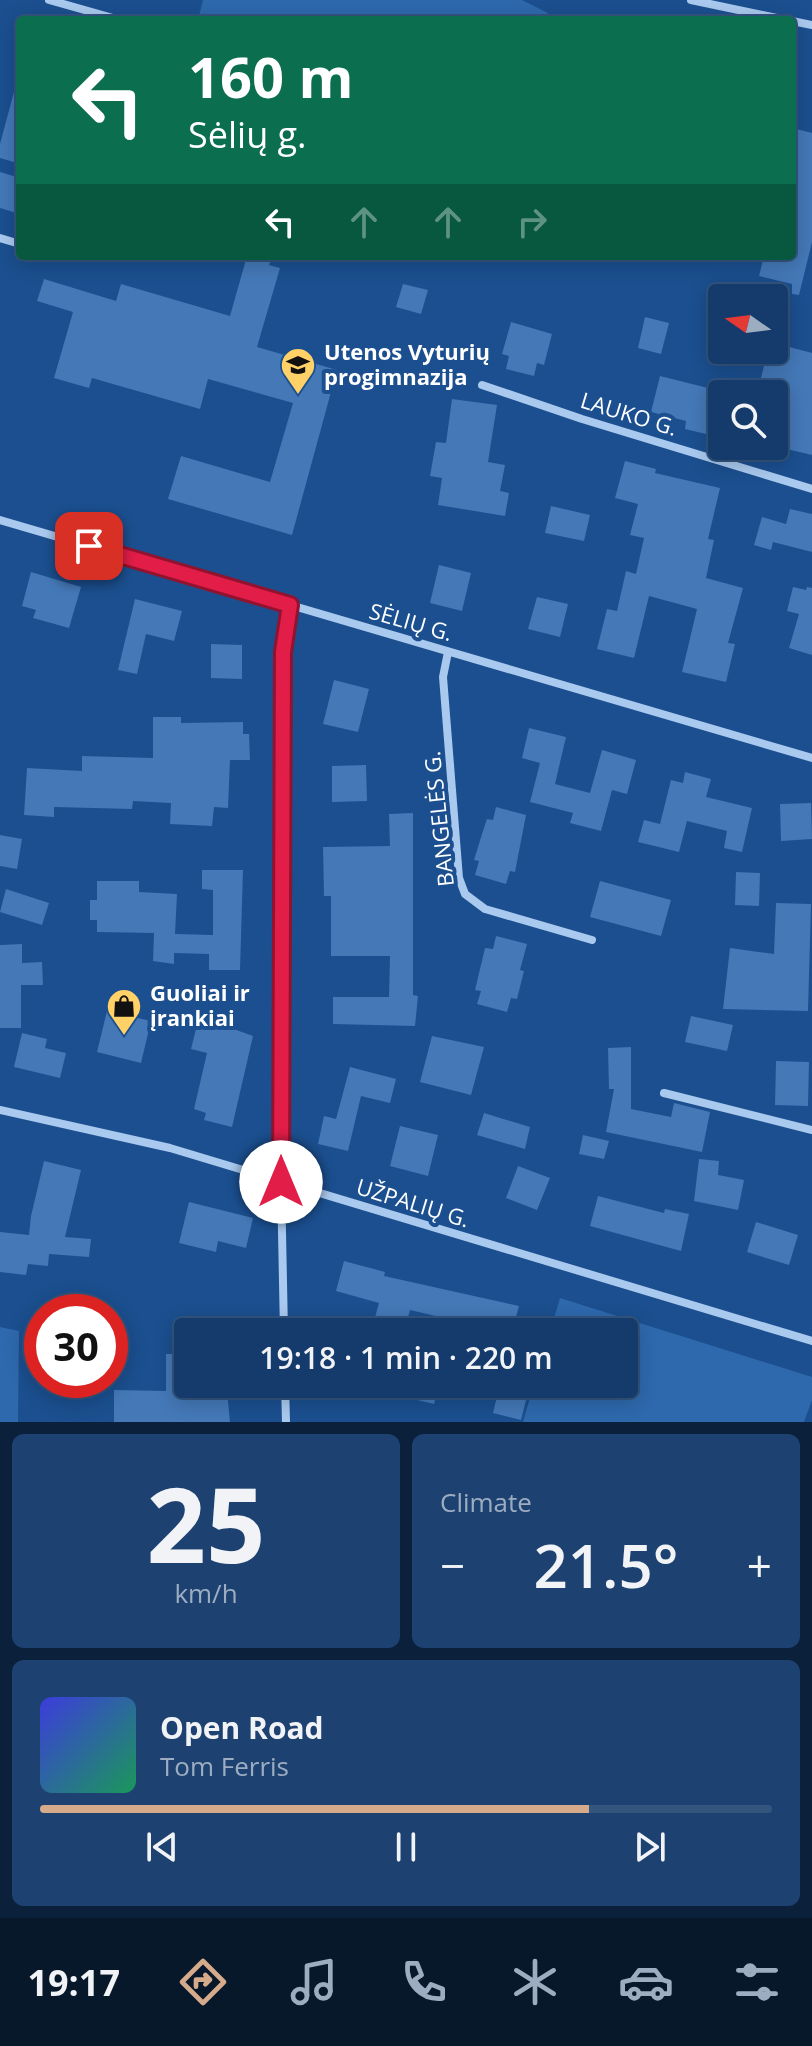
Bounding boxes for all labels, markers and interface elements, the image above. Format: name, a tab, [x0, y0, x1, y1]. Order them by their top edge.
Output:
text: 160 m	[188, 38, 354, 114]
icon: left	[56, 48, 160, 152]
text: Sėlių g.	[188, 110, 307, 159]
icon: left	[258, 200, 302, 244]
icon: ahead	[342, 200, 386, 244]
icon: ahead	[426, 200, 470, 244]
icon: right	[510, 200, 554, 244]
north arrow	[708, 284, 788, 364]
map controls	[708, 284, 788, 460]
place label: Utenos Vyturių progimnazija	[324, 336, 490, 391]
school or university icon: Utenos Vyturių progimnazija	[279, 346, 317, 396]
button: search	[708, 380, 788, 460]
street label: LAUKO G.	[577, 384, 681, 442]
pin	[55, 512, 123, 580]
icon: arrive	[67, 524, 111, 568]
street label: SĖLIŲ G.	[366, 595, 456, 647]
street label: BANGELĖS G.	[416, 750, 460, 888]
place label: Guoliai ir įrankiai	[150, 977, 250, 1032]
shop icon: Guoliai ir įrankiai	[105, 987, 143, 1037]
position arrow	[239, 1140, 323, 1224]
street label: UŽPALIŲ G.	[353, 1171, 474, 1233]
speed limit sign: 30	[24, 1294, 128, 1398]
text: 19:18 · 1 min · 220 m	[259, 1337, 553, 1378]
text: 25	[147, 1452, 265, 1593]
text: Climate	[440, 1484, 532, 1520]
text: 21.5°	[533, 1524, 679, 1606]
text: −	[440, 1535, 465, 1595]
text: +	[747, 1535, 772, 1595]
text: km/h	[174, 1575, 238, 1611]
text: Open Road	[160, 1707, 324, 1748]
text: Tom Ferris	[160, 1748, 289, 1784]
icon: previous	[140, 1825, 184, 1869]
icon: pause	[384, 1825, 428, 1869]
icon: next	[628, 1825, 672, 1869]
icon: directions	[175, 1954, 231, 2010]
icon: music	[286, 1954, 342, 2010]
icon: phone	[396, 1954, 452, 2010]
icon: climate	[507, 1954, 563, 2010]
icon: car	[618, 1954, 674, 2010]
icon: filters	[729, 1954, 785, 2010]
text: 19:17	[27, 1958, 120, 2007]

